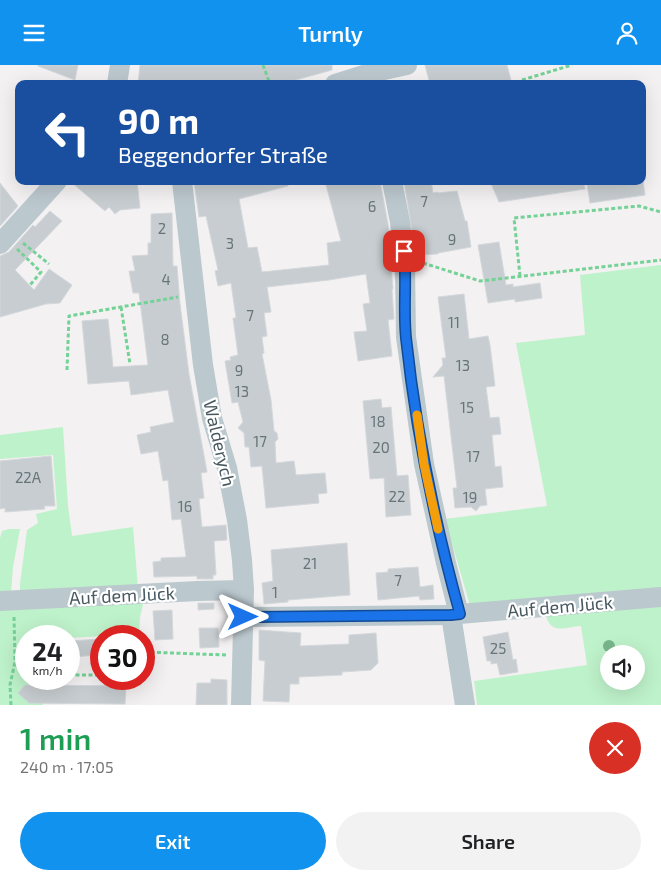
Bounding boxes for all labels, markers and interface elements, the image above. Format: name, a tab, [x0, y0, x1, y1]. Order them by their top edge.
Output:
icon: menu	[20, 19, 48, 47]
icon: person	[613, 19, 641, 47]
text: Turnly	[298, 20, 363, 46]
text: 90 m	[118, 99, 199, 141]
icon: left	[35, 100, 100, 165]
text: Beggendorfer Straße	[118, 141, 328, 167]
house number: 7	[420, 192, 428, 210]
house number: 6	[368, 197, 376, 215]
house number: 2	[158, 219, 166, 237]
pin	[383, 230, 425, 272]
house number: 9	[448, 230, 456, 248]
house number: 3	[226, 234, 234, 252]
icon: arrive	[390, 237, 418, 265]
house number: 4	[161, 270, 171, 288]
house number: 7	[246, 306, 254, 324]
house number: 11	[448, 313, 460, 331]
house number: 8	[160, 330, 170, 348]
house number: 13	[456, 356, 470, 374]
house number: 9	[235, 361, 243, 379]
house number: 13	[235, 382, 249, 400]
street label: Walderych	[199, 398, 241, 488]
house number: 15	[460, 398, 474, 416]
house number: 18	[370, 412, 386, 430]
house number: 17	[253, 432, 267, 450]
house number: 20	[372, 438, 390, 456]
house number: 17	[466, 447, 480, 465]
house number: 22A	[15, 468, 42, 486]
house number: 22	[389, 487, 405, 505]
house number: 19	[463, 488, 477, 506]
house number: 16	[178, 497, 192, 515]
house number: 21	[303, 554, 317, 572]
house number: 7	[394, 571, 402, 589]
street label: Auf dem Jück	[69, 581, 175, 609]
house number: 1	[272, 583, 278, 601]
position arrow	[216, 590, 268, 642]
street label: Auf dem Jück	[506, 590, 614, 622]
speed limit sign: 30	[90, 625, 155, 690]
text: 24	[32, 636, 63, 666]
house number: 25	[490, 639, 506, 657]
map controls	[600, 645, 645, 690]
button: sound	[600, 645, 645, 690]
text: km/h	[33, 663, 62, 677]
text: 1 min	[20, 720, 91, 756]
button: close	[589, 722, 641, 774]
text: 240 m · 17:05	[20, 757, 114, 776]
button: Exit	[20, 812, 326, 870]
button: Share	[336, 812, 641, 870]

